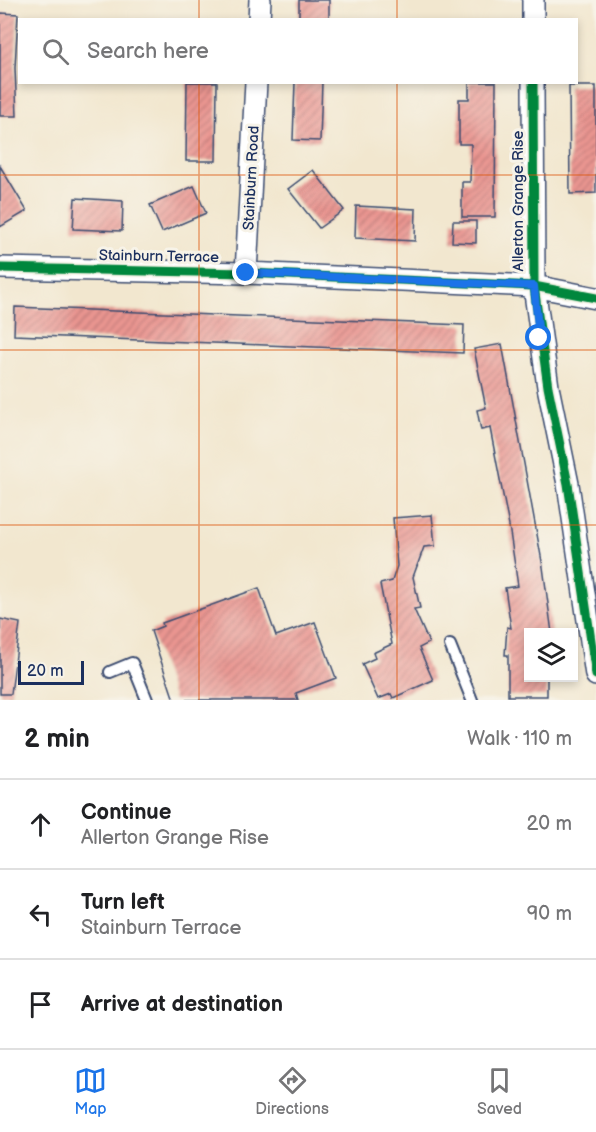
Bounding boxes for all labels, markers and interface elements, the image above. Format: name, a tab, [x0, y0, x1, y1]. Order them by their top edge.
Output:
search box	[18, 18, 578, 84]
icon: search	[39, 35, 72, 68]
text: Search here	[87, 38, 209, 65]
street label: Stainburn Road	[239, 125, 264, 231]
street label: Allerton Grange Rise	[509, 130, 528, 271]
street label: Stainburn Terrace	[99, 246, 219, 267]
route end	[232, 259, 258, 285]
route start	[525, 324, 551, 350]
map controls	[524, 628, 578, 682]
button: layers	[524, 628, 578, 682]
scale bar	[18, 658, 84, 686]
text: 20 m	[27, 662, 63, 681]
text: 2 min	[24, 724, 90, 755]
text: Walk · 110 m	[467, 727, 572, 751]
text: Continue	[81, 799, 171, 826]
icon: ahead	[24, 808, 57, 841]
text: 20 m	[527, 812, 572, 836]
text: Allerton Grange Rise	[81, 826, 269, 850]
text: Turn left	[81, 889, 165, 916]
icon: left	[24, 898, 57, 931]
text: 90 m	[527, 902, 572, 926]
text: Stainburn Terrace	[81, 916, 241, 940]
icon: arrive	[24, 988, 57, 1021]
text: Arrive at destination	[81, 991, 283, 1018]
tab: Map	[74, 1064, 107, 1119]
tab: Directions	[255, 1064, 329, 1119]
tab: Saved	[477, 1064, 522, 1119]

